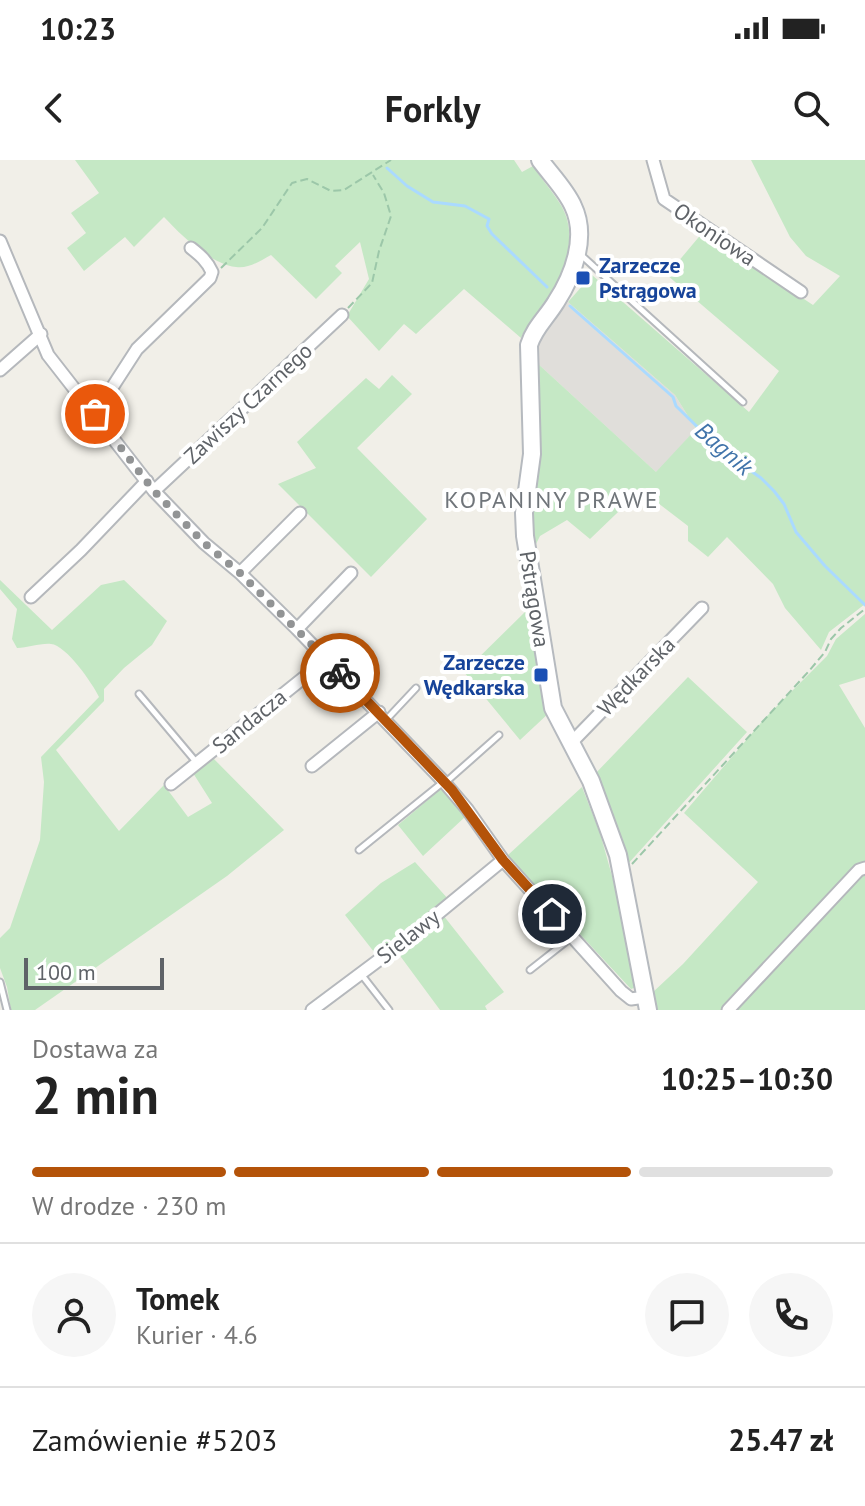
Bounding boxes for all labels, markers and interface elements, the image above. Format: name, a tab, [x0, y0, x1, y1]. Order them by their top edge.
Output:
text: 10:23	[40, 9, 116, 48]
text: Forkly	[385, 85, 480, 132]
icon: back	[32, 86, 76, 130]
icon: search	[789, 86, 833, 130]
street label: Okoniowa	[668, 196, 762, 272]
place label: Zarzecze Pstrągowa	[599, 251, 697, 304]
marker: Zarzecze Pstrągowa	[574, 269, 592, 287]
street label: Zawiszy Czarnego	[178, 336, 318, 470]
pin	[61, 380, 129, 448]
icon: bag	[73, 392, 117, 436]
water label: Bagnik	[689, 415, 761, 483]
district label: KOPANINY PRAWE	[444, 484, 660, 515]
street label: Pstrągowa	[514, 549, 556, 649]
street label: Wędkarska	[591, 630, 681, 722]
courier	[300, 633, 380, 713]
place label: Zarzecze Wędkarska	[424, 648, 525, 701]
icon: bike	[318, 651, 362, 695]
marker: Zarzecze Wędkarska	[532, 666, 550, 684]
street label: Sandacza	[206, 683, 292, 759]
pin	[518, 880, 586, 948]
icon: home	[530, 892, 574, 936]
street label: Sielawy	[371, 902, 446, 969]
scale bar	[24, 954, 164, 990]
text: 100 m	[36, 958, 96, 986]
text: Dostawa za	[32, 1032, 158, 1065]
text: 10:25–10:30	[661, 1059, 833, 1098]
text: 2 min	[32, 1061, 159, 1128]
text: W drodze · 230 m	[32, 1189, 226, 1222]
button: person	[32, 1273, 116, 1357]
button: chat	[645, 1273, 729, 1357]
button: phone	[749, 1273, 833, 1357]
text: Tomek	[136, 1279, 219, 1318]
text: Kurier · 4.6	[136, 1318, 258, 1351]
text: Zamówienie #5203	[32, 1420, 277, 1459]
text: 25.47 zł	[728, 1420, 833, 1459]

